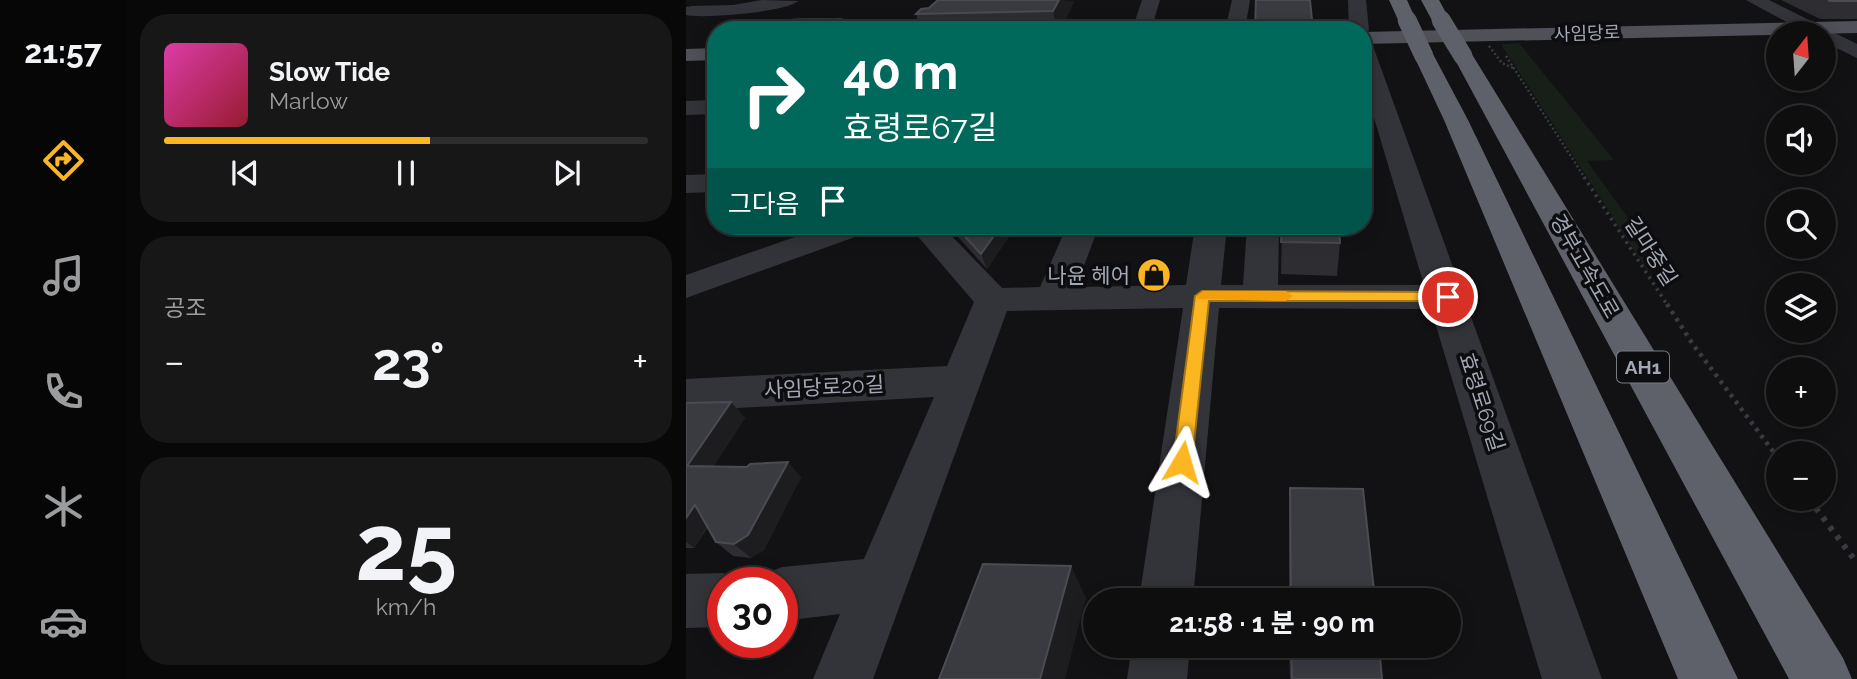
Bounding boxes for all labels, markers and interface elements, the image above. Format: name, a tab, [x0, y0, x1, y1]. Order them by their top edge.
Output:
street label: 사임당로	[1554, 21, 1620, 45]
north arrow	[1766, 21, 1836, 91]
map controls	[1766, 21, 1836, 511]
text: 21:57	[24, 33, 102, 70]
text: 40 m	[843, 43, 958, 100]
icon: right	[728, 49, 819, 140]
text: Slow Tide	[269, 57, 390, 87]
text: Marlow	[269, 87, 348, 114]
button: sound	[1766, 105, 1836, 175]
text: 효령로67길	[843, 109, 997, 146]
icon: directions	[39, 136, 88, 185]
icon: previous	[226, 154, 264, 192]
icon: pause	[387, 154, 425, 192]
icon: next	[548, 154, 586, 192]
icon: arrive	[814, 182, 852, 220]
text: 그다음	[728, 189, 800, 219]
button: search	[1766, 189, 1836, 259]
street label: 경부고속도로	[1545, 210, 1625, 322]
street label: 길마중길	[1619, 212, 1683, 290]
icon: music	[39, 251, 88, 300]
shop icon: 나윤 헤어	[1135, 256, 1173, 294]
place label: 나윤 헤어	[1047, 263, 1130, 288]
pin	[1418, 267, 1478, 327]
button: layers	[1766, 273, 1836, 343]
icon: arrive	[1429, 278, 1467, 316]
text: 공조	[164, 294, 206, 321]
text: 23°	[372, 331, 445, 392]
text: −	[164, 339, 184, 384]
text: +	[632, 339, 648, 384]
street label: 효령로69길	[1454, 350, 1510, 454]
road number: AH1	[1617, 352, 1669, 382]
button: +	[1766, 357, 1836, 427]
icon: phone	[39, 367, 88, 416]
street label: 사임당로20길	[763, 371, 885, 403]
position arrow	[1145, 425, 1219, 499]
button: −	[1766, 441, 1836, 511]
icon: climate	[39, 482, 88, 531]
text: 25	[355, 494, 457, 601]
speed limit sign: 30	[707, 567, 798, 658]
text: km/h	[376, 593, 436, 620]
icon: car	[39, 597, 88, 646]
text: 21:58 · 1 분 · 90 m	[1169, 608, 1375, 638]

